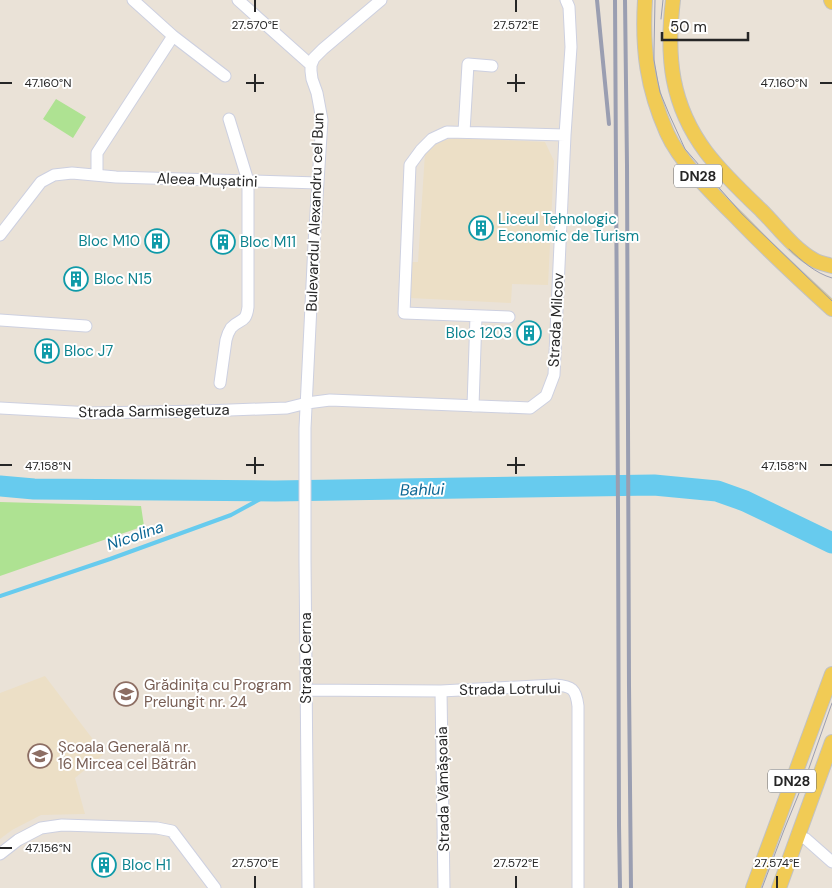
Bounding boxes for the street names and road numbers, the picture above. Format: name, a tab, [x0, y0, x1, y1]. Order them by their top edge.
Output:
street label: Bulevardul Alexandru cel Bun	[302, 112, 328, 312]
road number: DN28	[674, 165, 722, 188]
street label: Aleea Mușatini	[156, 168, 258, 192]
street label: Strada Milcov	[544, 272, 568, 368]
street label: Strada Sarmisegetuza	[78, 400, 230, 422]
street label: Strada Cerna	[296, 612, 316, 704]
street label: Strada Lotrului	[459, 678, 561, 700]
street label: Strada Vămășoaia	[432, 726, 454, 852]
road number: DN28	[768, 769, 816, 792]

